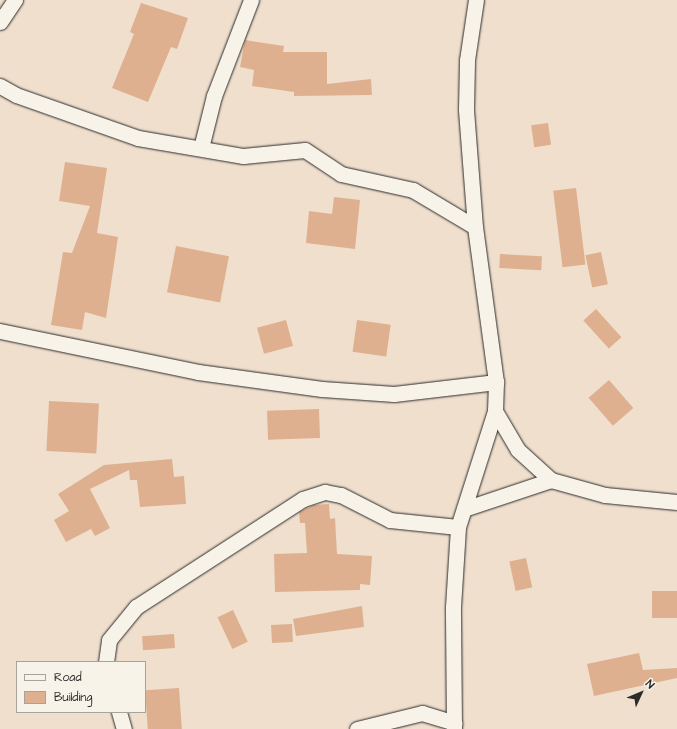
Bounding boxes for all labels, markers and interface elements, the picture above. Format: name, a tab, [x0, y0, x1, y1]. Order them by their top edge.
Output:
legend	[16, 661, 146, 713]
text: Road	[54, 669, 82, 686]
north arrow	[621, 673, 661, 713]
text: N	[642, 677, 658, 692]
text: Building	[54, 689, 92, 706]

